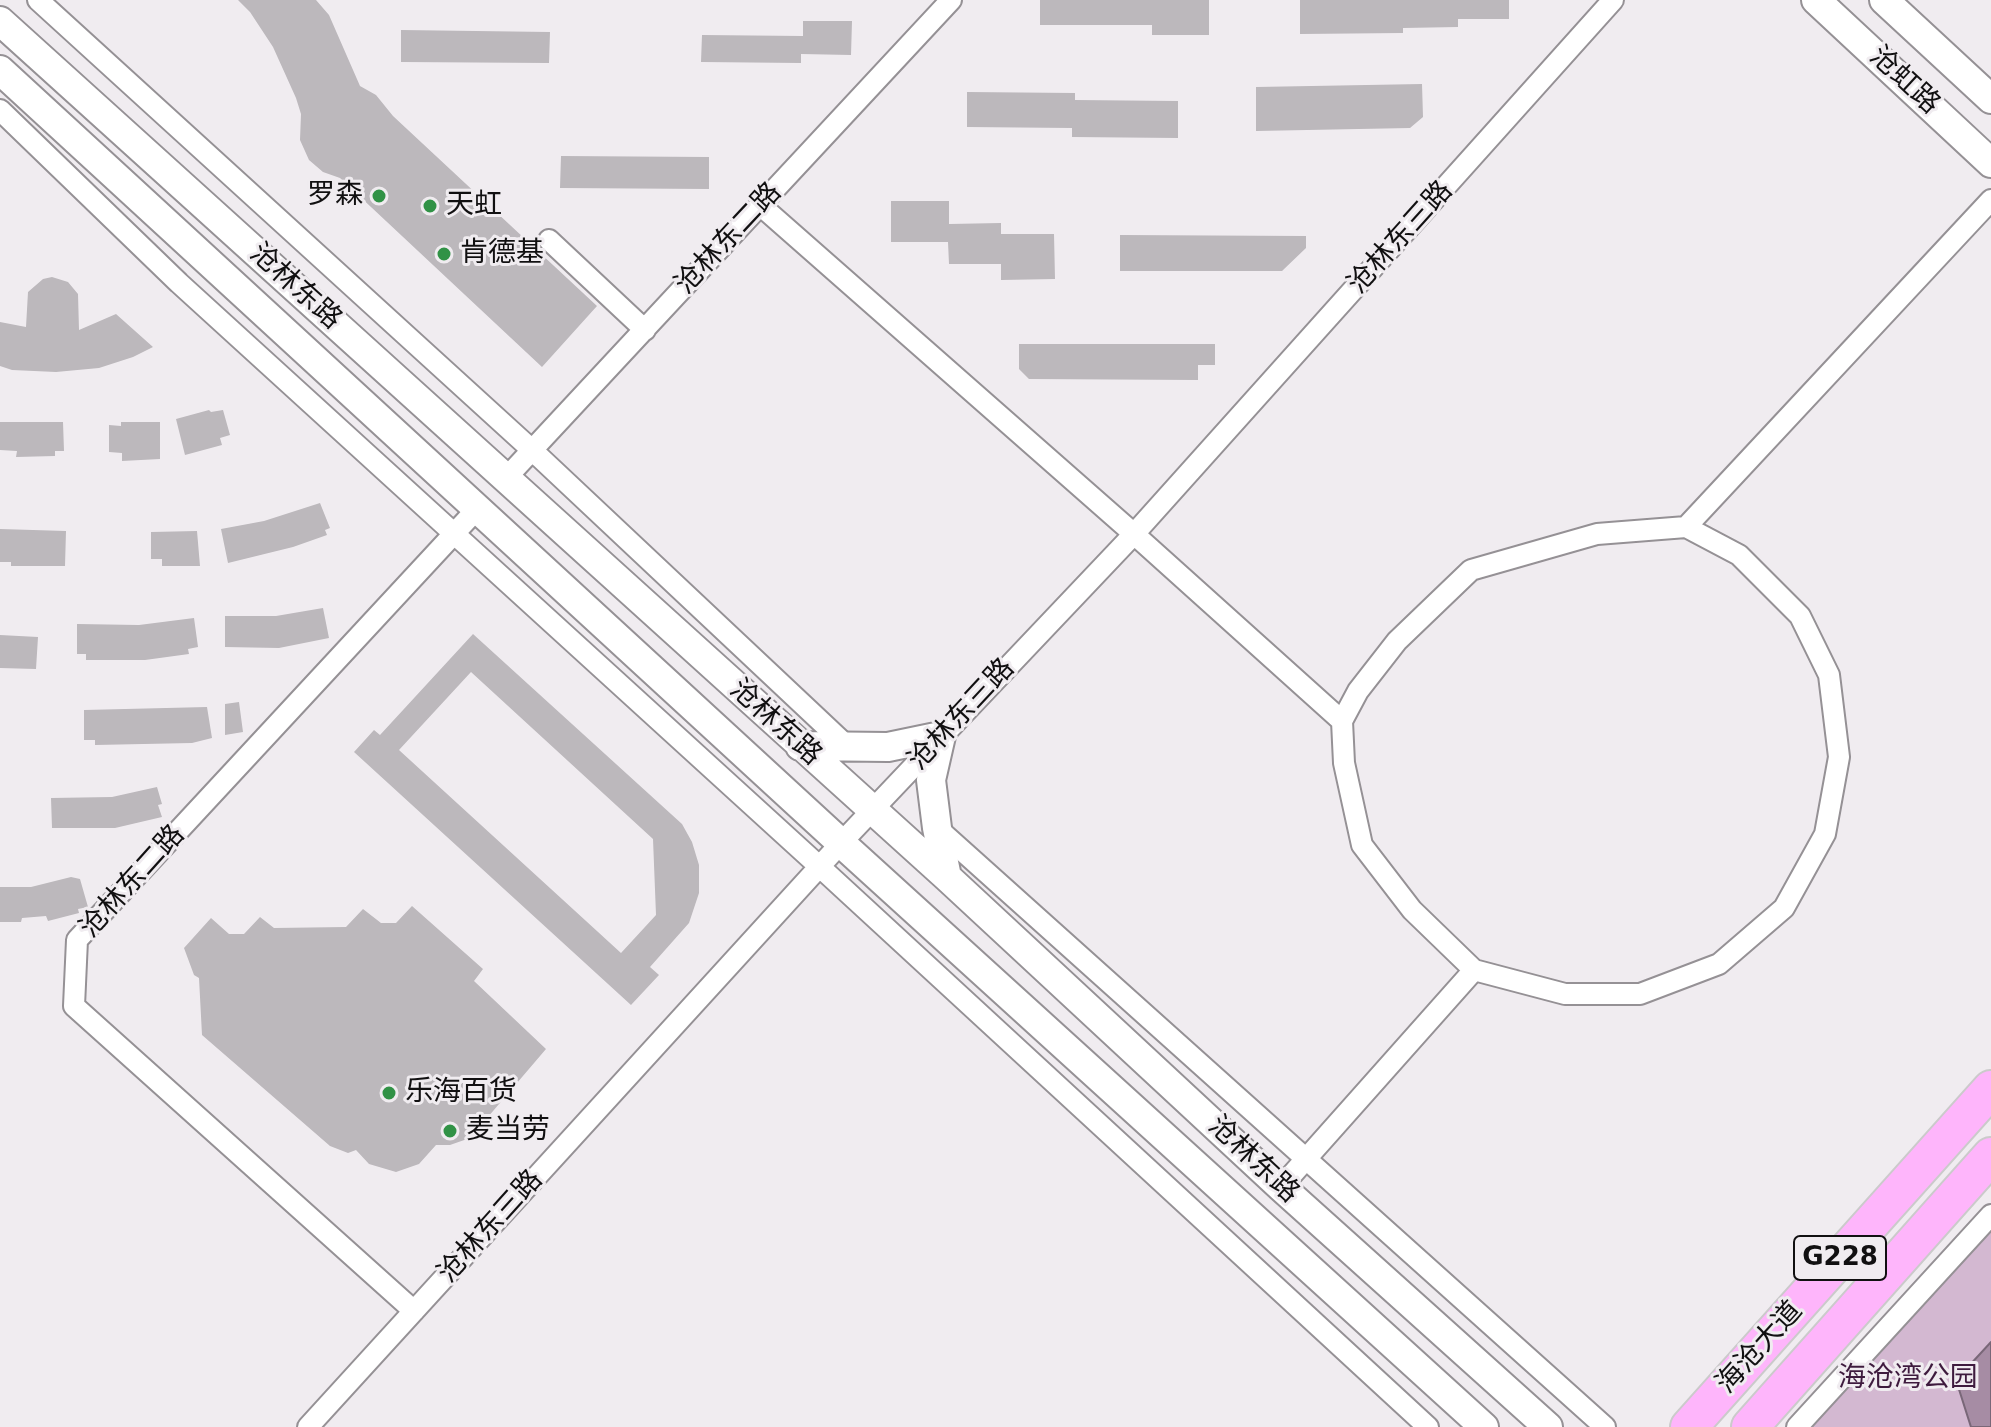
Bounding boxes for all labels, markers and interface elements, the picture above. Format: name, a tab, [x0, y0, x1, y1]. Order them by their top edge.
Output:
street label: 沧虹路	[1862, 40, 1946, 122]
street label: 沧林东三路	[1342, 175, 1460, 301]
street label: 沧林东二路	[669, 176, 789, 302]
place label: 罗森	[307, 179, 363, 213]
marker: 罗森	[370, 187, 388, 205]
place label: 天虹	[446, 189, 502, 223]
marker: 天虹	[421, 197, 439, 215]
street label: 沧林东路	[242, 237, 348, 337]
place label: 肯德基	[460, 237, 544, 271]
marker: 肯德基	[435, 245, 453, 263]
street label: 沧林东三路	[902, 652, 1022, 778]
street label: 沧林东路	[722, 673, 828, 773]
street label: 沧林东二路	[74, 819, 192, 945]
place label: 乐海百货	[405, 1076, 517, 1110]
marker: 乐海百货	[380, 1084, 398, 1102]
street label: 沧林东路	[1201, 1110, 1305, 1210]
place label: 麦当劳	[466, 1114, 550, 1148]
marker: 麦当劳	[441, 1122, 459, 1140]
street label: 沧林东三路	[432, 1164, 550, 1290]
road number: G228	[1794, 1236, 1886, 1280]
street label: 海沧大道	[1710, 1295, 1810, 1401]
park label: 海沧湾公园	[1838, 1362, 1978, 1396]

